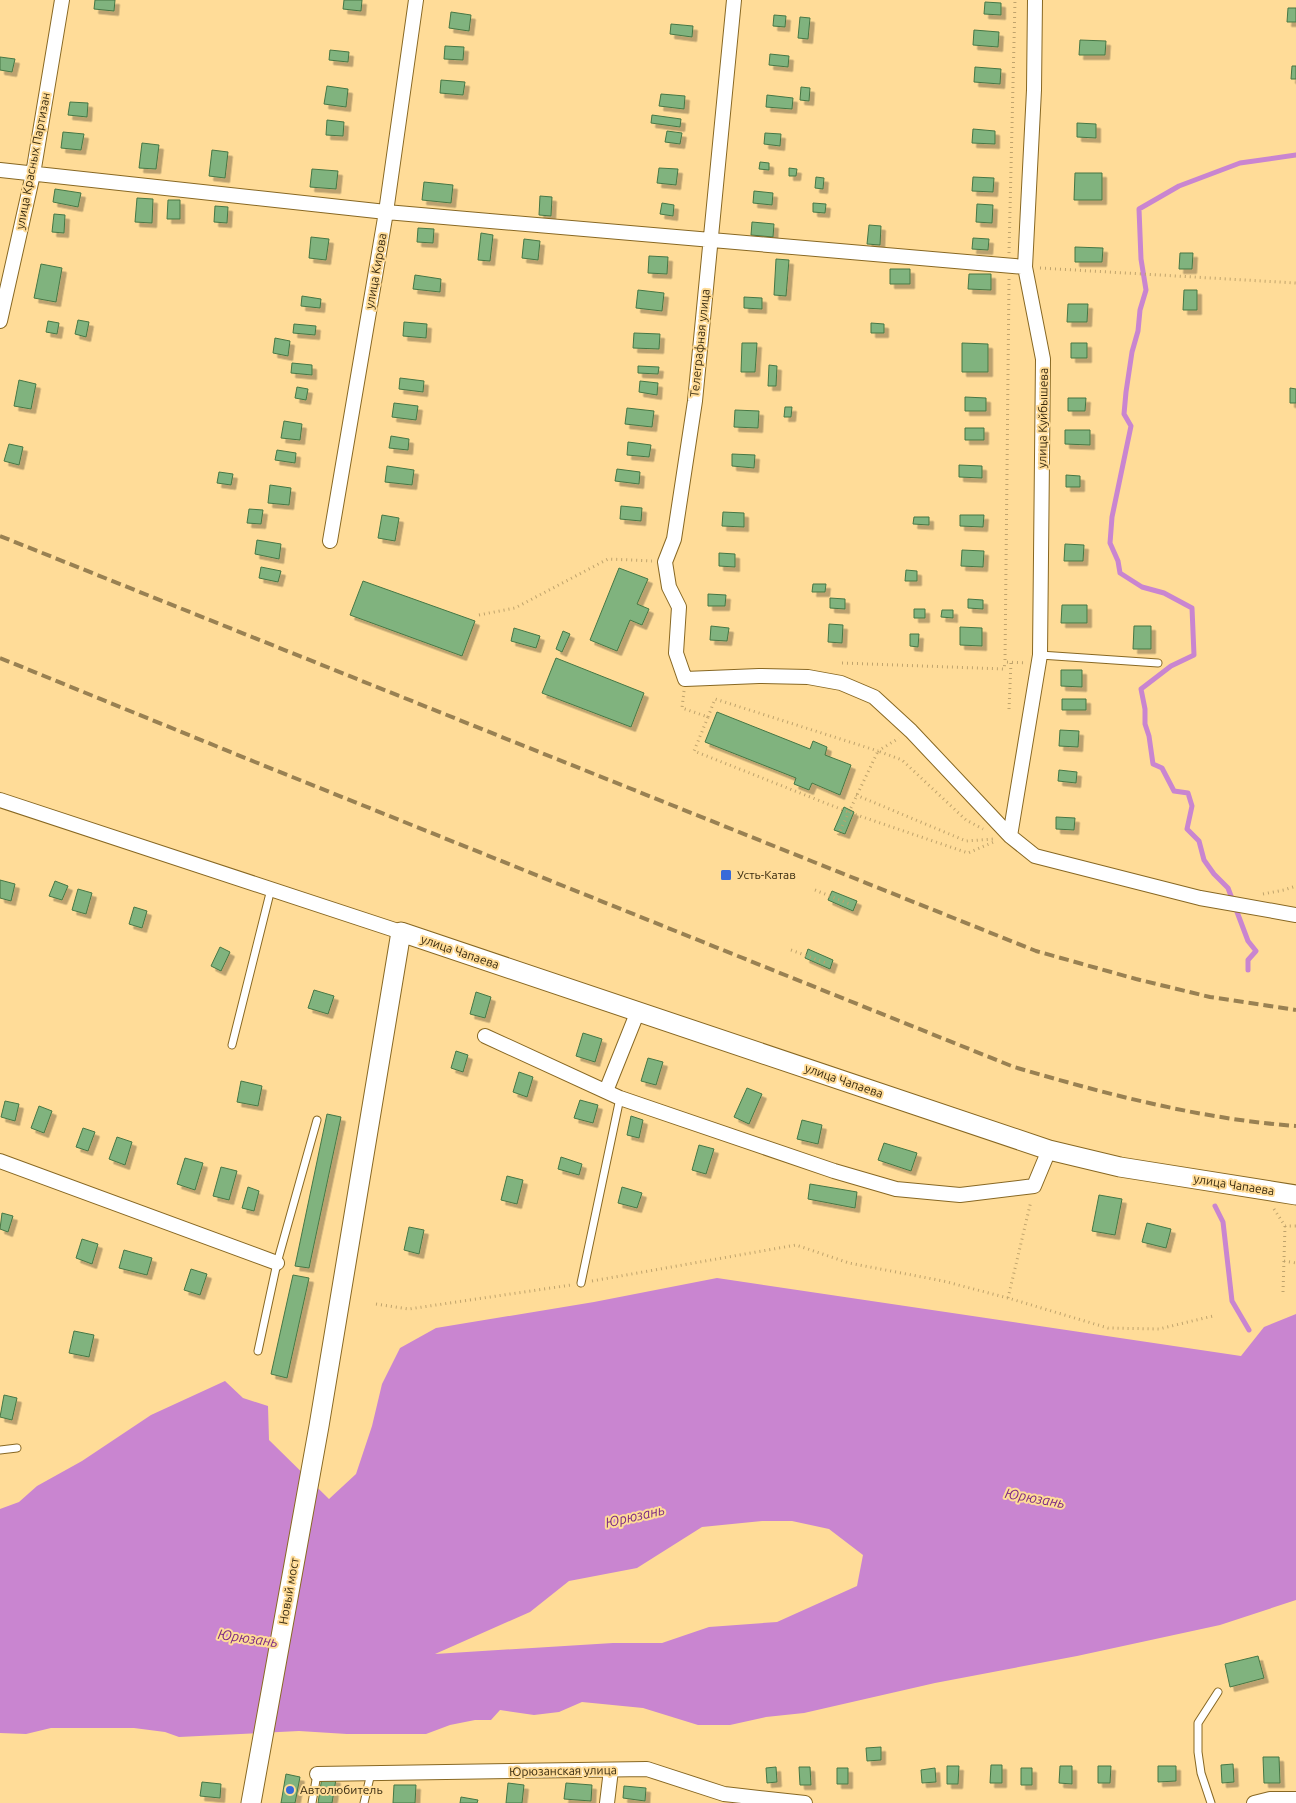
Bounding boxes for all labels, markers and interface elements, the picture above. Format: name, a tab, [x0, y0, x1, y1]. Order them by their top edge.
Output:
street label: улица Красных Партизан	[13, 91, 52, 230]
street label: улица Кирова	[362, 232, 389, 310]
street label: Телеграфная улица	[687, 288, 712, 398]
street label: улица Куйбышева	[1035, 368, 1050, 468]
marker: Усть-Катав	[719, 868, 733, 882]
place label: Усть-Катав	[737, 868, 796, 881]
street label: улица Чапаева	[419, 932, 501, 971]
street label: улица Чапаева	[803, 1061, 885, 1100]
street label: улица Чапаева	[1193, 1172, 1275, 1197]
water label: Юрюзань	[1004, 1485, 1066, 1511]
water label: Юрюзань	[604, 1501, 666, 1531]
street label: Новый мост	[276, 1556, 301, 1625]
water label: Юрюзань	[217, 1626, 279, 1650]
street label: Юрюзанская улица	[509, 1763, 617, 1778]
place label: Автолюбитель	[300, 1783, 383, 1796]
marker: Автолюбитель	[284, 1784, 296, 1796]

